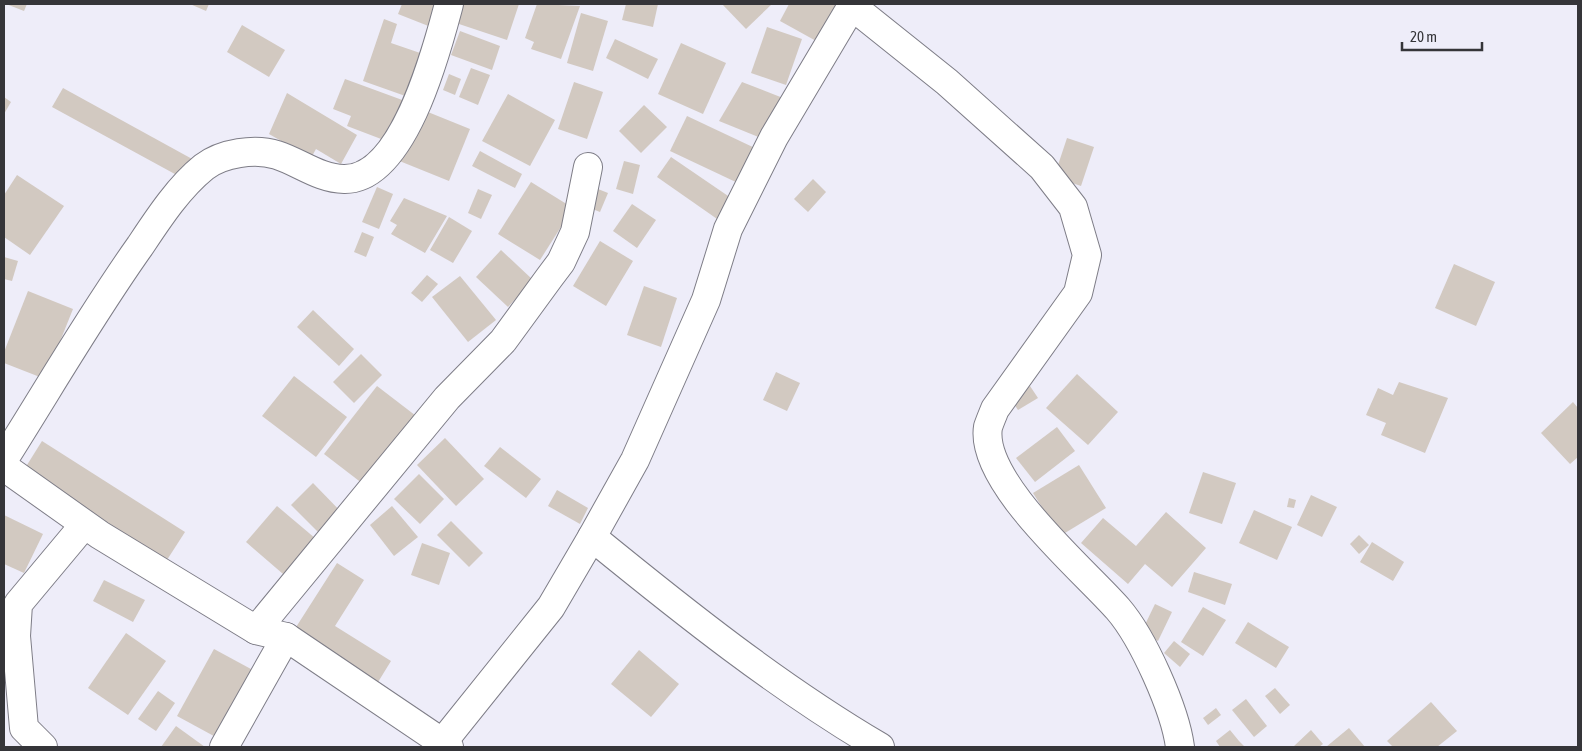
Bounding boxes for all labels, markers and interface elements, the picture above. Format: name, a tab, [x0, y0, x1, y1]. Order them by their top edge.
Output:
scale bar	[1402, 20, 1482, 52]
text: 20 m	[1410, 28, 1437, 45]

